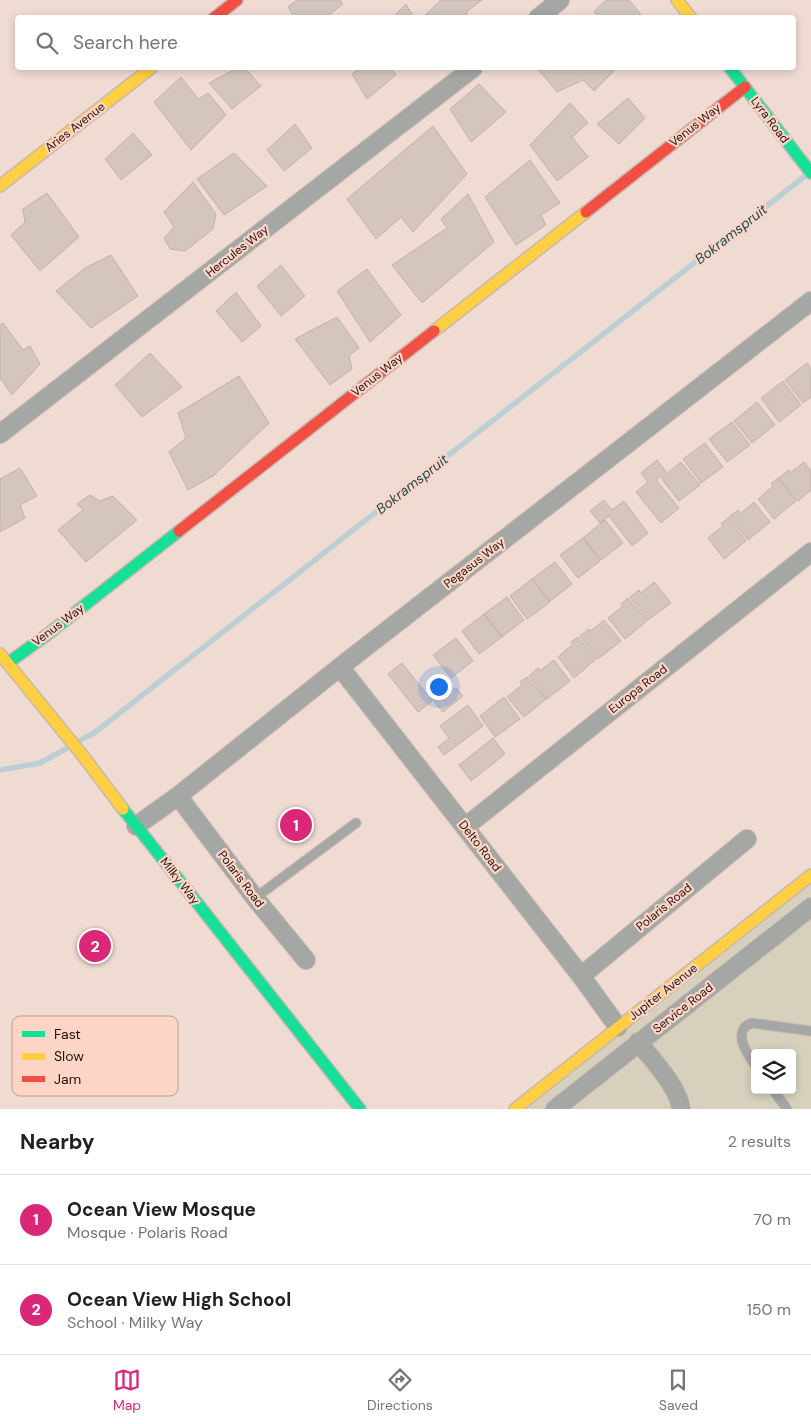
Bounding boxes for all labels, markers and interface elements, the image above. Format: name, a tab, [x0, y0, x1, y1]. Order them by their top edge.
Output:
search box	[15, 15, 796, 70]
icon: search	[33, 29, 61, 57]
text: Search here	[73, 30, 178, 55]
street label: Lyra Road	[747, 93, 793, 147]
street label: Aries Avenue	[42, 98, 108, 156]
street label: Venus Way	[666, 100, 724, 150]
water label: Bokramspruit	[691, 200, 771, 268]
street label: Hercules Way	[202, 221, 272, 281]
street label: Venus Way	[348, 350, 406, 400]
water label: Bokramspruit	[372, 450, 452, 518]
street label: Pegasus Way	[440, 534, 508, 592]
street label: Venus Way	[29, 600, 87, 650]
street label: Europa Road	[605, 661, 671, 717]
your location	[426, 674, 452, 700]
pin: 1	[280, 806, 312, 844]
street label: Delto Road	[455, 817, 505, 875]
street label: Polaris Road	[214, 847, 268, 911]
street label: Milky Way	[157, 854, 204, 908]
street label: Polaris Road	[633, 880, 695, 934]
pin: 2	[79, 927, 111, 965]
street label: Jupiter Avenue	[625, 960, 701, 1024]
street label: Service Road	[650, 979, 716, 1037]
legend	[12, 1016, 178, 1096]
text: Fast	[54, 1025, 81, 1043]
text: Slow	[54, 1047, 84, 1065]
map controls	[751, 1049, 796, 1094]
button: layers	[751, 1049, 796, 1094]
text: Jam	[54, 1070, 81, 1088]
text: Nearby	[20, 1128, 94, 1156]
text: 2 results	[728, 1131, 791, 1152]
text: Ocean View Mosque	[67, 1197, 256, 1222]
text: 1	[33, 1209, 39, 1230]
text: 70 m	[753, 1209, 791, 1230]
text: Mosque · Polaris Road	[67, 1222, 228, 1243]
text: Ocean View High School	[67, 1287, 291, 1312]
text: 2	[31, 1299, 41, 1320]
text: 150 m	[747, 1299, 791, 1320]
text: School · Milky Way	[67, 1312, 203, 1333]
tab: Map	[113, 1366, 141, 1414]
tab: Directions	[367, 1366, 433, 1414]
tab: Saved	[659, 1366, 698, 1414]

